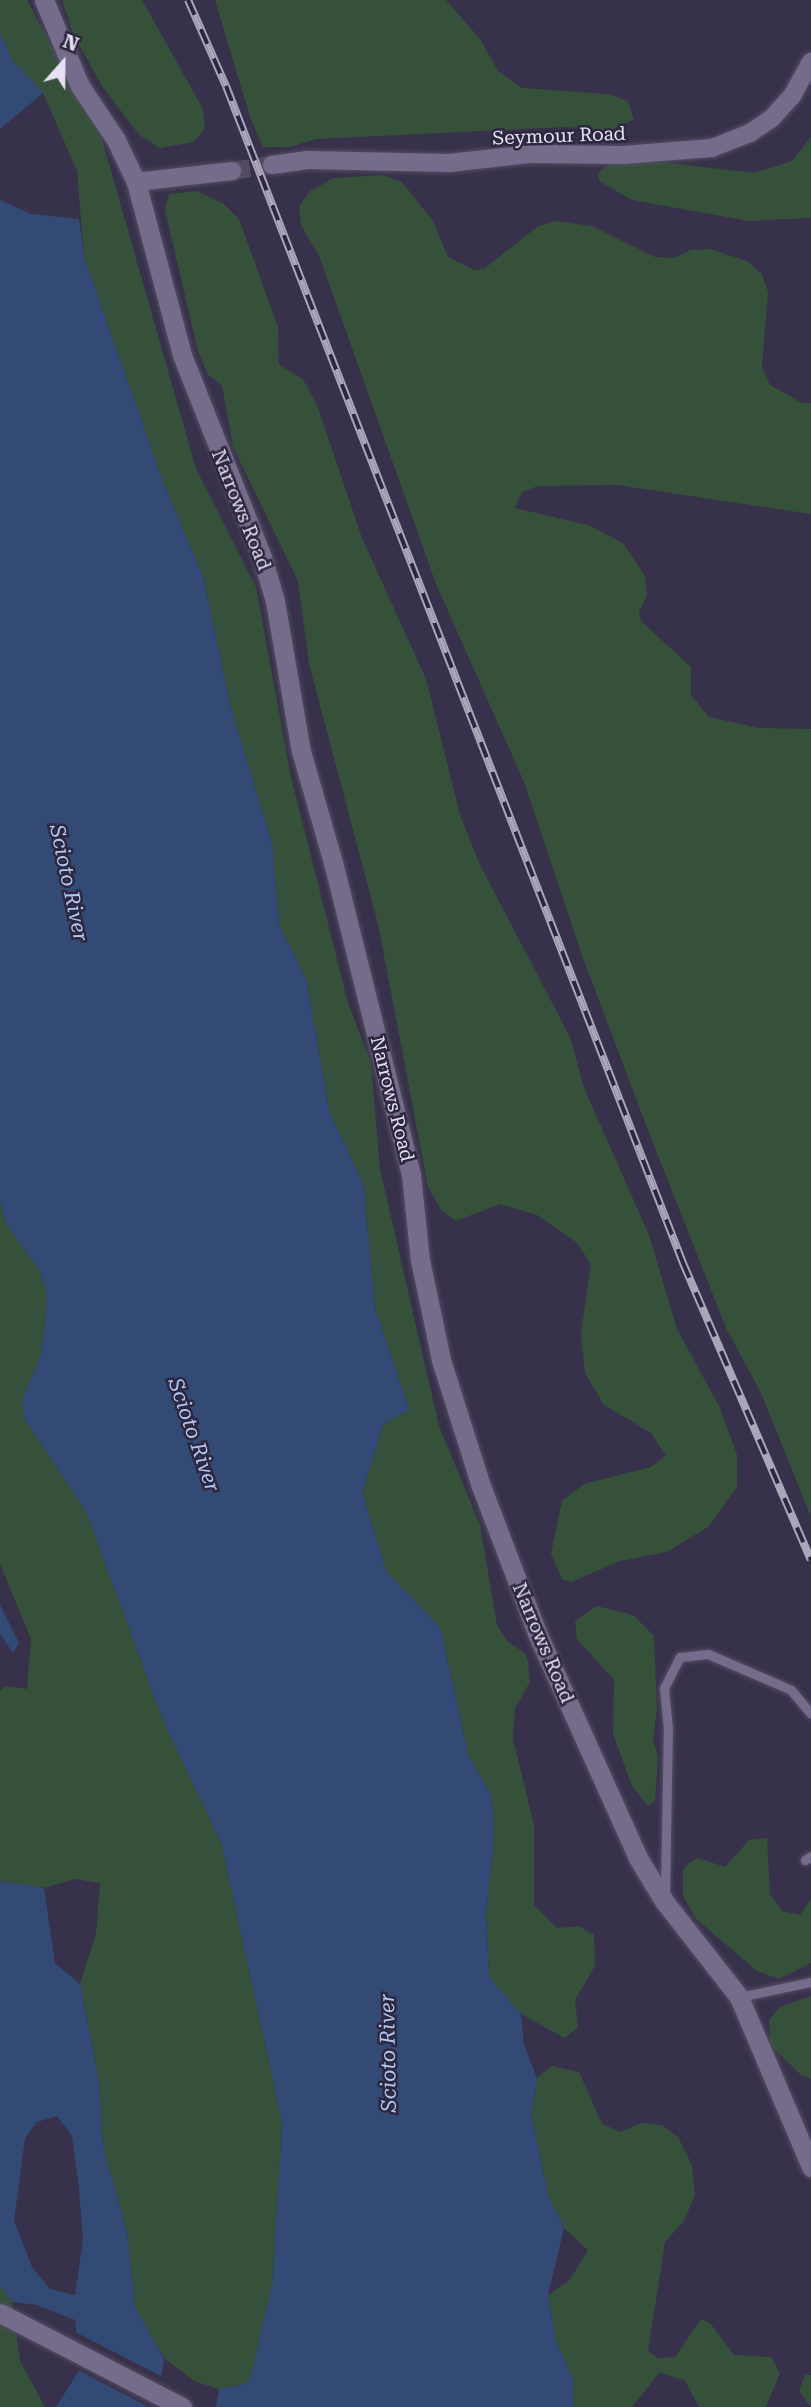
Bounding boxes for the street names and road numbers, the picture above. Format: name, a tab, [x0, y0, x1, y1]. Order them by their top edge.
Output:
street label: Seymour Road	[492, 122, 626, 150]
street label: Narrows Road	[206, 446, 276, 574]
street label: Narrows Road	[365, 1034, 419, 1164]
street label: Narrows Road	[507, 1580, 579, 1706]

